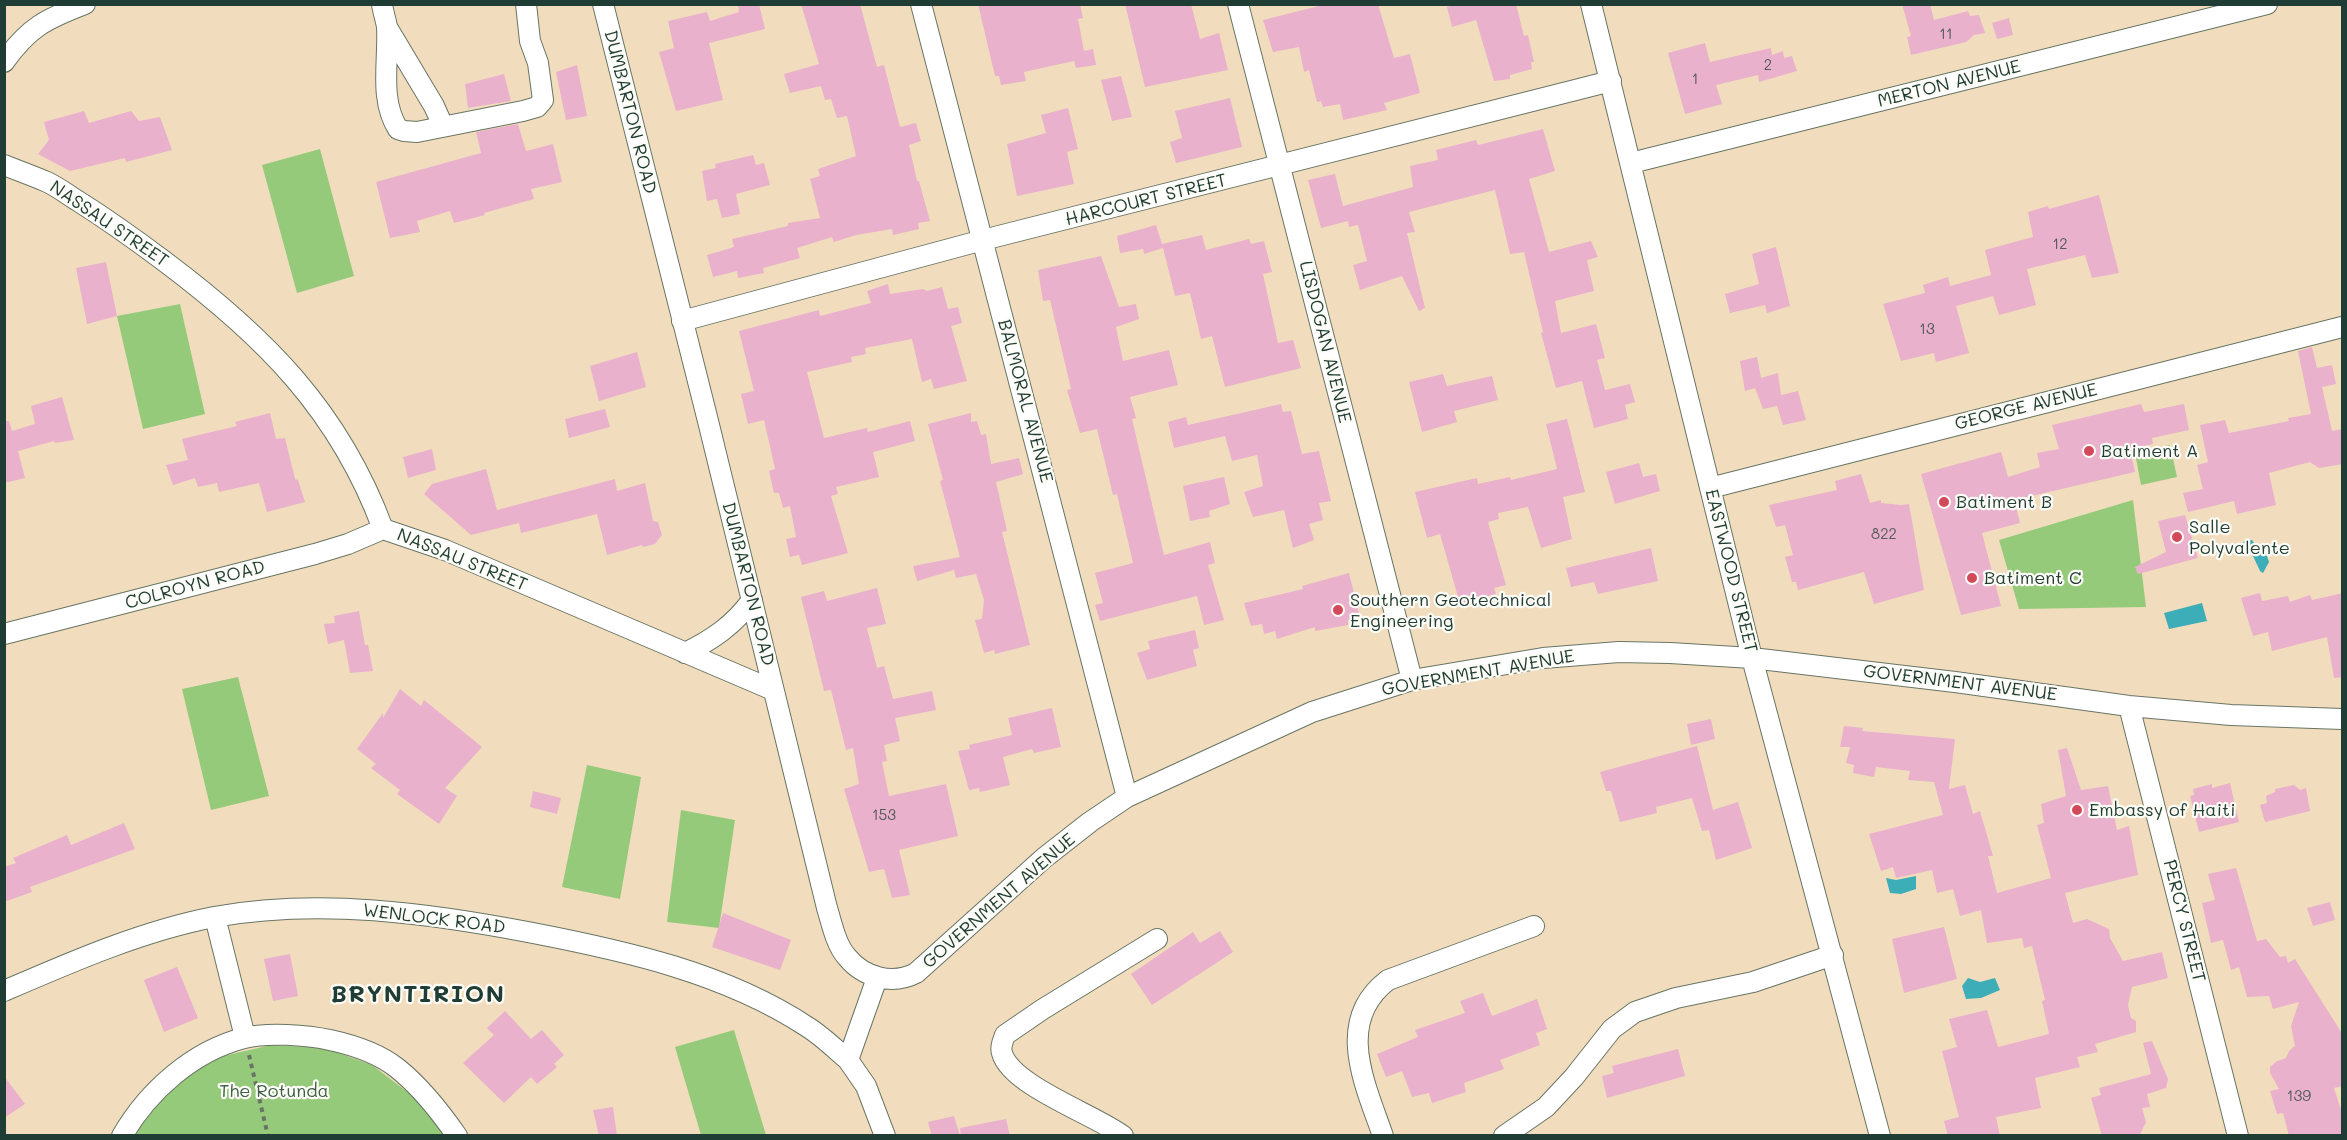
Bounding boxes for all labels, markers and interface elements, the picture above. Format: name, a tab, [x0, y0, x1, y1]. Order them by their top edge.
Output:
house number: 11	[1939, 25, 1953, 43]
street label: DUMBARTON ROAD	[599, 28, 661, 196]
house number: 2	[1764, 56, 1772, 74]
street label: MERTON AVENUE	[1875, 56, 2023, 112]
house number: 1	[1692, 70, 1698, 88]
street label: HARCOURT STREET	[1063, 169, 1229, 231]
street label: NASSAU STREET	[46, 176, 172, 272]
house number: 12	[2052, 235, 2068, 253]
street label: LISDOGAN AVENUE	[1294, 259, 1356, 425]
street label: BALMORAL AVENUE	[993, 317, 1057, 485]
house number: 13	[1919, 320, 1935, 338]
street label: GEORGE AVENUE	[1953, 379, 2099, 435]
place label: Batiment A	[2101, 440, 2198, 462]
marker: Batiment A	[2082, 444, 2096, 458]
street label: EASTWOOD STREET	[1700, 487, 1762, 655]
place label: Batiment B	[1956, 491, 2052, 513]
marker: Batiment B	[1937, 495, 1951, 509]
street label: DUMBARTON ROAD	[717, 500, 779, 668]
place label: Salle Polyvalente	[2189, 516, 2290, 558]
street label: NASSAU STREET	[394, 524, 530, 596]
house number: 822	[1871, 525, 1897, 543]
marker: Salle Polyvalente	[2170, 530, 2184, 544]
street label: COLROYN ROAD	[123, 556, 267, 614]
place label: Batiment C	[1984, 567, 2082, 589]
marker: Batiment C	[1965, 571, 1979, 585]
place label: Southern Geotechnical Engineering	[1350, 589, 1551, 632]
marker: Southern Geotechnical Engineering	[1331, 603, 1345, 617]
street label: GOVERNMENT AVENUE	[1380, 645, 1576, 701]
street label: GOVERNMENT AVENUE	[1862, 660, 2058, 706]
place label: Embassy of Haiti	[2089, 799, 2235, 821]
marker: Embassy of Haiti	[2070, 803, 2084, 817]
house number: 153	[872, 806, 896, 824]
street label: GOVERNMENT AVENUE	[918, 829, 1080, 973]
street label: PERCY STREET	[2158, 857, 2210, 985]
street label: WENLOCK ROAD	[362, 900, 506, 938]
district label: BRYNTIRION	[331, 981, 505, 1009]
park label: The Rotunda	[219, 1080, 329, 1102]
house number: 139	[2287, 1087, 2311, 1105]

